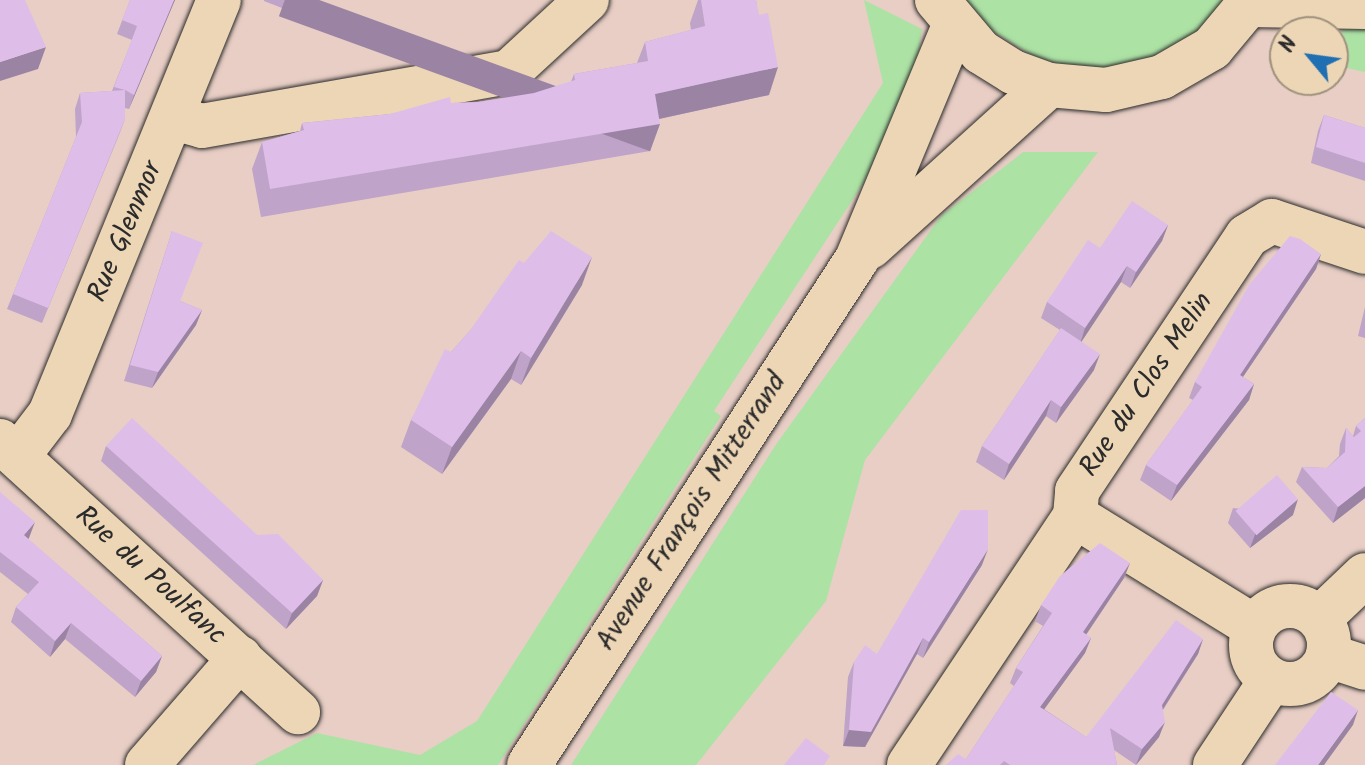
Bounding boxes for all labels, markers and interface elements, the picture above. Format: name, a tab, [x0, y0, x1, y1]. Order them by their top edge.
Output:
north arrow	[1269, 16, 1349, 96]
text: N	[1271, 31, 1308, 60]
street label: Rue Glenmor	[81, 157, 171, 307]
street label: Rue du Clos Melin	[1073, 287, 1221, 483]
street label: Avenue François Mitterrand	[590, 367, 794, 657]
street label: Rue du Poulfanc	[68, 499, 232, 653]

